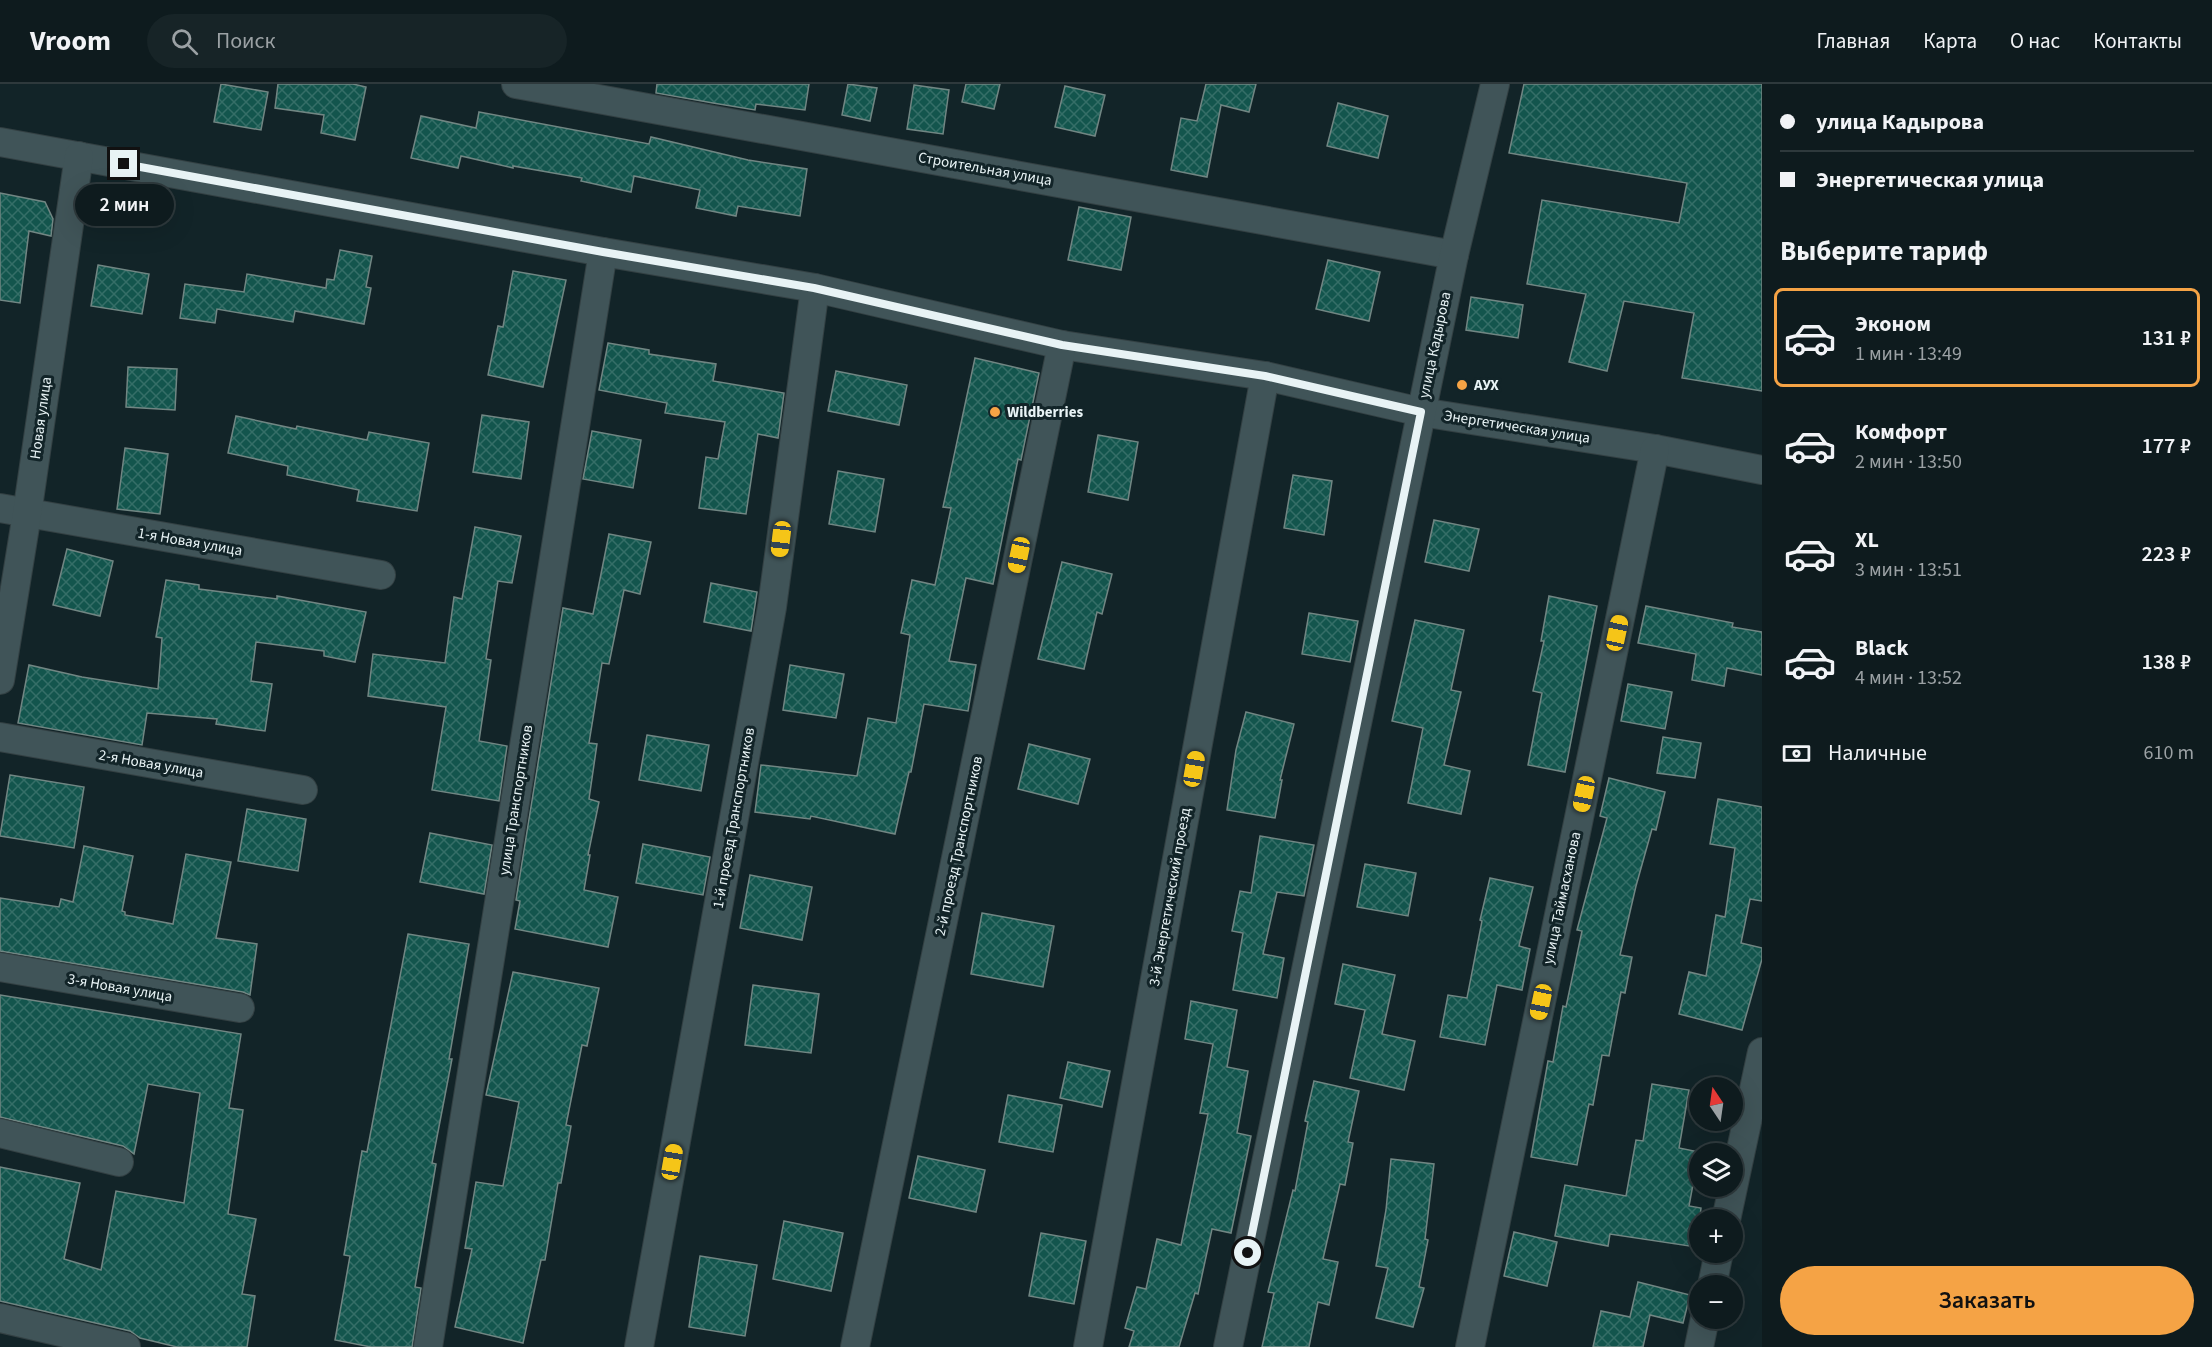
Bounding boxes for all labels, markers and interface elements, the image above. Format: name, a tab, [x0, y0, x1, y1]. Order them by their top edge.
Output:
search box	[147, 14, 567, 68]
text: Vroom	[30, 21, 111, 61]
icon: search	[168, 25, 201, 58]
text: Поиск	[216, 25, 275, 57]
text: Главная	[1817, 26, 1890, 56]
text: Карта	[1923, 26, 1977, 56]
text: О нас	[2010, 26, 2060, 56]
text: Контакты	[2093, 26, 2182, 56]
text: улица Кадырова	[1816, 106, 1984, 138]
street label: Строительная улица	[916, 147, 1054, 191]
route end	[110, 150, 137, 177]
text: Энергетическая улица	[1816, 164, 2044, 196]
callout: 2 мин	[74, 185, 174, 227]
text: 2 мин	[99, 191, 150, 219]
text: Выберите тариф	[1780, 232, 1988, 271]
street label: улица Кадырова	[1413, 290, 1457, 400]
text: Эконом	[1855, 308, 1931, 340]
icon: car	[1783, 311, 1837, 365]
text: 131 ₽	[2141, 322, 2191, 354]
text: 1 мин · 13:49	[1855, 340, 1962, 368]
street label: Новая улица	[25, 375, 57, 461]
place label: АУХ	[1473, 375, 1499, 396]
marker: АУХ	[1455, 378, 1469, 392]
place label: Wildberries	[1007, 402, 1083, 423]
marker: Wildberries	[988, 405, 1002, 419]
street label: Энергетическая улица	[1442, 405, 1592, 449]
text: Комфорт	[1855, 416, 1947, 448]
icon: car	[1783, 419, 1837, 473]
text: 177 ₽	[2141, 430, 2191, 462]
text: 2 мин · 13:50	[1855, 448, 1962, 476]
car	[770, 520, 792, 558]
street label: 1-я Новая улица	[136, 522, 244, 562]
text: XL	[1855, 524, 1879, 556]
icon: car	[1783, 527, 1837, 581]
car	[1006, 536, 1032, 574]
text: 223 ₽	[2141, 538, 2191, 570]
text: 3 мин · 13:51	[1855, 556, 1962, 584]
car	[1604, 614, 1630, 652]
text: Black	[1855, 632, 1909, 664]
icon: car	[1783, 635, 1837, 689]
text: 138 ₽	[2141, 646, 2191, 678]
text: 4 мин · 13:52	[1855, 664, 1962, 692]
street label: улица Транспортников	[494, 723, 538, 877]
street label: 1-й проезд Транспортников	[708, 726, 760, 910]
icon: cash	[1780, 737, 1813, 770]
text: Наличные	[1828, 737, 1927, 769]
text: 610 m	[2144, 739, 2194, 767]
street label: 2-я Новая улица	[97, 744, 205, 784]
car	[1182, 750, 1206, 788]
street label: 2-й проезд Транспортников	[930, 754, 988, 938]
car	[1571, 775, 1597, 813]
street label: 3-й Энергетический проезд	[1144, 806, 1196, 988]
street label: улица Таймасханова	[1538, 830, 1586, 966]
street label: 3-я Новая улица	[66, 968, 174, 1008]
car	[1528, 983, 1554, 1021]
north arrow	[1689, 1077, 1743, 1131]
map controls	[1689, 1077, 1743, 1329]
car	[660, 1143, 684, 1181]
button: layers	[1689, 1143, 1743, 1197]
button: +	[1689, 1209, 1743, 1263]
route start	[1234, 1239, 1261, 1266]
button: Заказать	[1780, 1266, 2194, 1335]
button: −	[1689, 1275, 1743, 1329]

